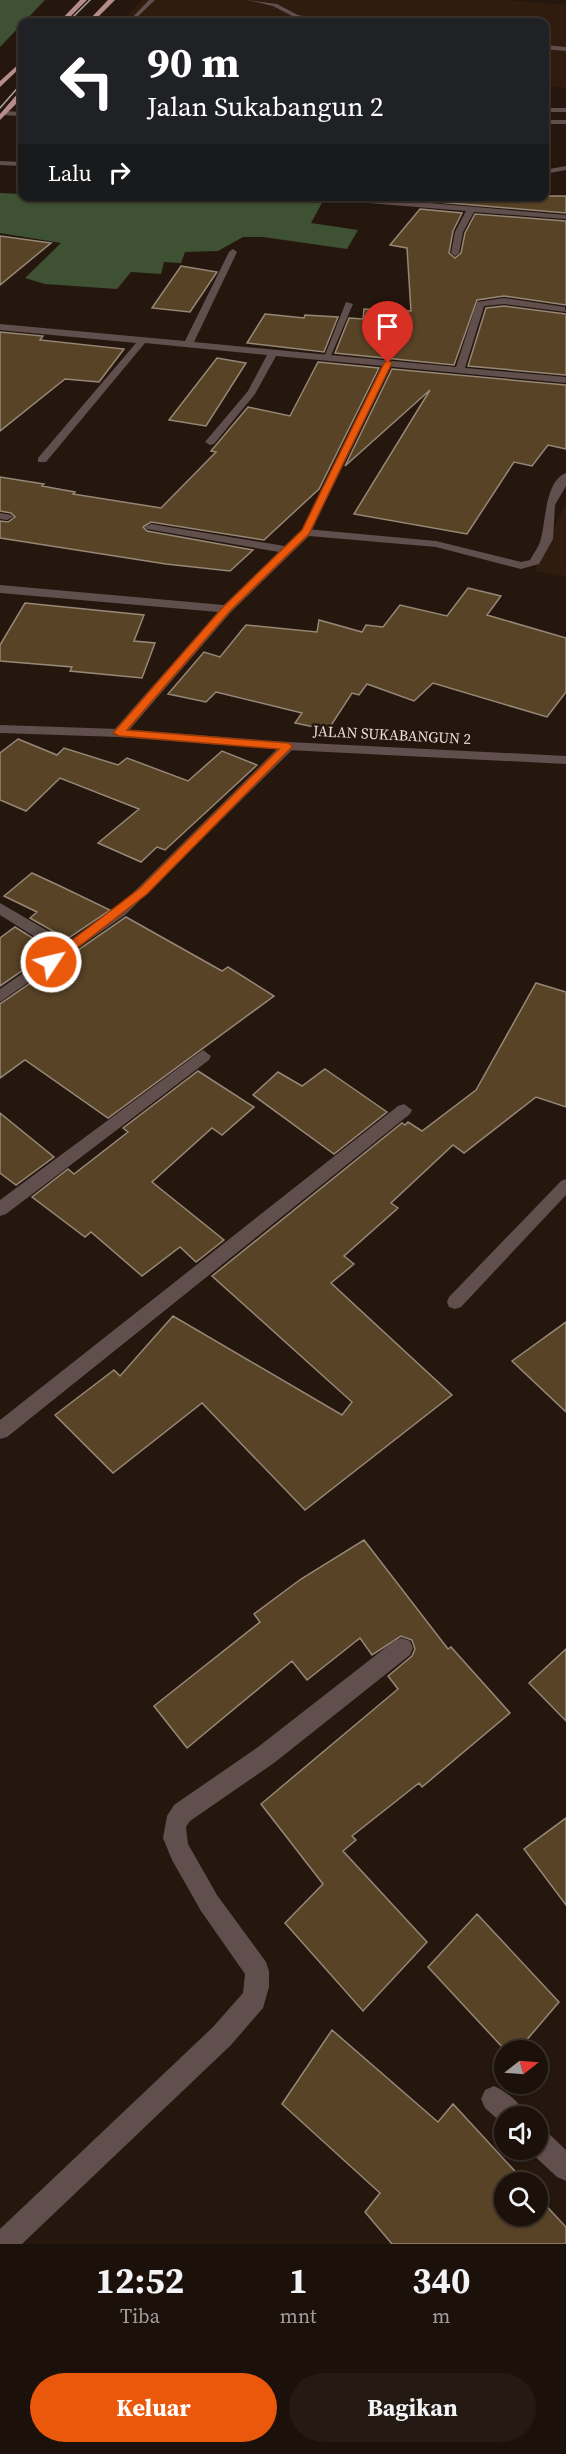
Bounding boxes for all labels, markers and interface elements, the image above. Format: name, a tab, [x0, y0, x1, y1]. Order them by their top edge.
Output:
text: 90 m	[147, 33, 240, 91]
icon: left	[48, 42, 126, 120]
text: Jalan Sukabangun 2	[147, 88, 383, 125]
icon: right	[103, 156, 136, 189]
text: Lalu	[48, 158, 91, 188]
pin	[362, 301, 413, 363]
icon: arrive	[371, 310, 404, 343]
street label: JALAN SUKABANGUN 2	[312, 720, 472, 749]
position arrow	[19, 930, 83, 994]
north arrow	[494, 2040, 548, 2094]
map controls	[494, 2040, 548, 2226]
button: sound	[494, 2106, 548, 2160]
button: search	[494, 2172, 548, 2226]
text: 12:52	[96, 2256, 184, 2305]
text: 1	[288, 2256, 308, 2305]
text: 340	[412, 2256, 470, 2305]
text: Tiba	[120, 2302, 160, 2330]
text: mnt	[280, 2302, 316, 2330]
text: m	[432, 2302, 450, 2330]
button: Keluar	[30, 2373, 277, 2442]
button: Bagikan	[289, 2373, 536, 2442]

